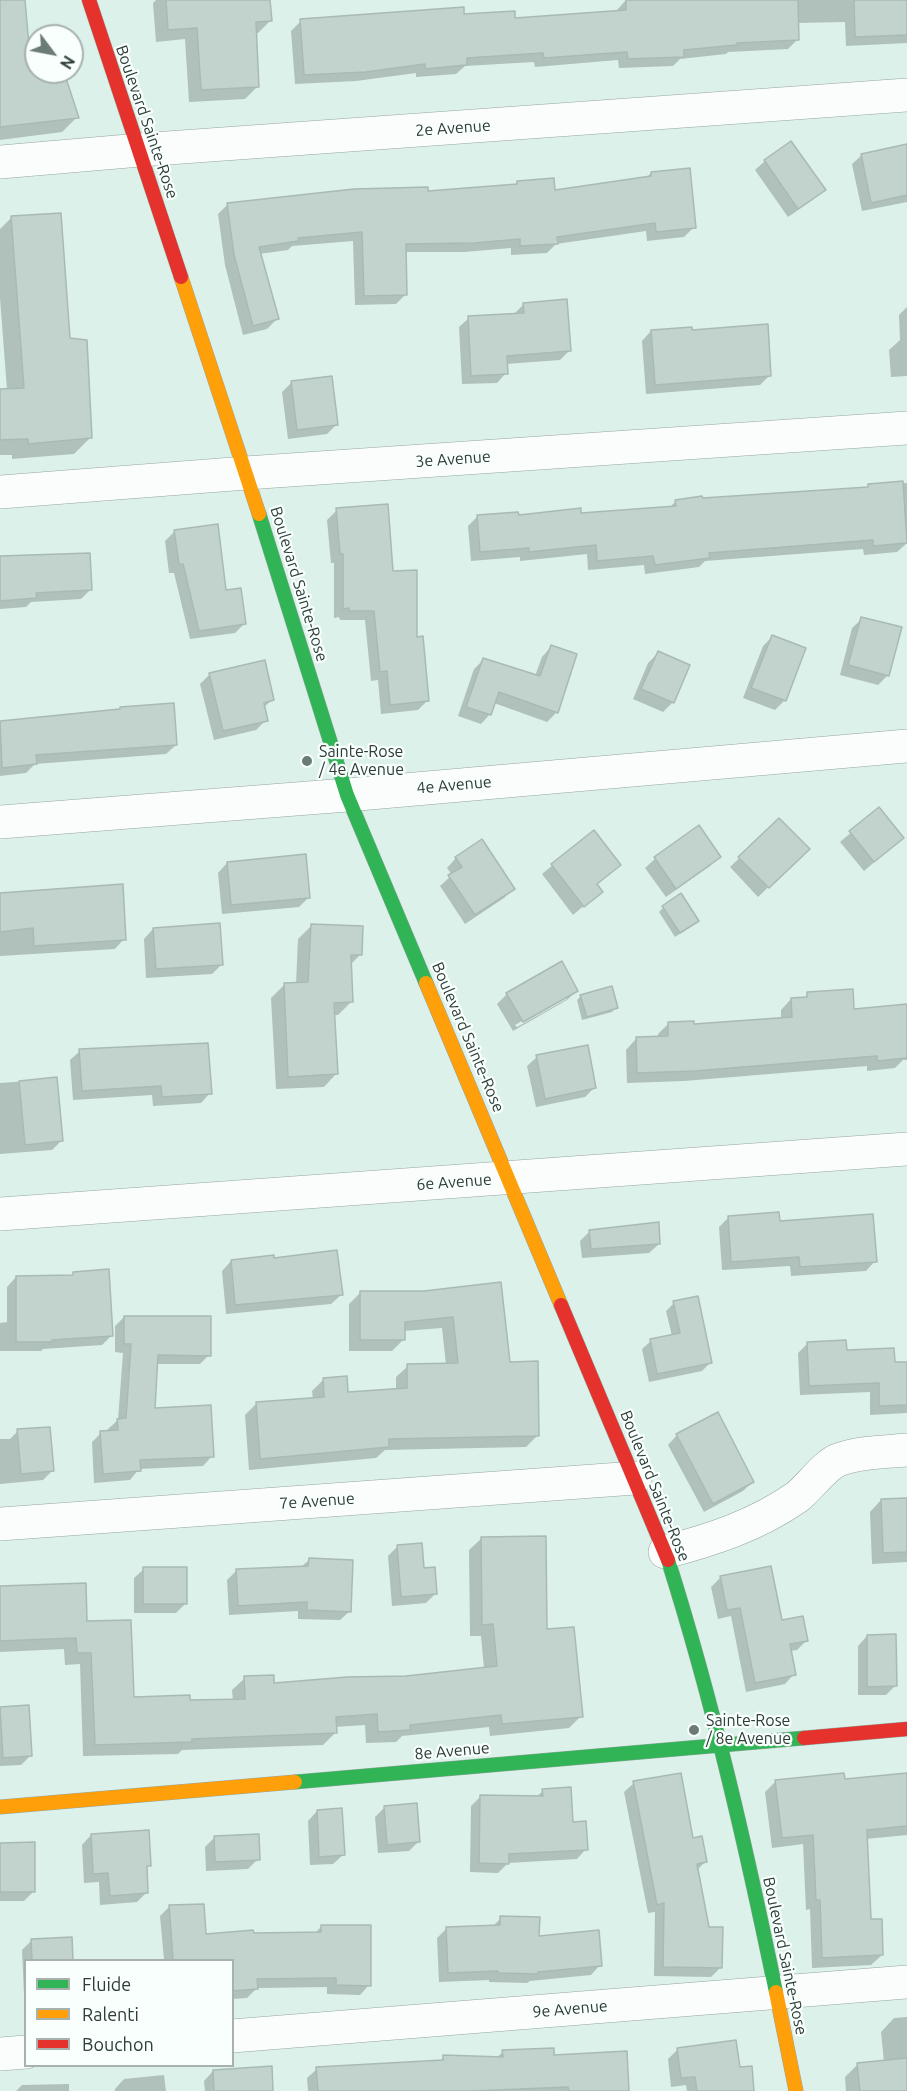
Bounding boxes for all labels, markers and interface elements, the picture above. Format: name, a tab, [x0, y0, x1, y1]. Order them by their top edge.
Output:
north arrow	[24, 24, 84, 84]
street label: Boulevard Sainte-Rose	[112, 43, 182, 201]
text: N	[57, 53, 78, 72]
street label: 2e Avenue	[415, 116, 491, 140]
street label: 3e Avenue	[415, 447, 491, 471]
street label: Boulevard Sainte-Rose	[266, 504, 332, 664]
place label: Sainte-Rose / 4e Avenue	[319, 742, 404, 780]
marker: Sainte-Rose / 4e Avenue	[300, 754, 314, 768]
street label: 4e Avenue	[416, 772, 492, 798]
street label: Boulevard Sainte-Rose	[428, 959, 508, 1115]
street label: 6e Avenue	[416, 1170, 492, 1194]
street label: Boulevard Sainte-Rose	[616, 1408, 694, 1564]
street label: 7e Avenue	[279, 1489, 355, 1513]
place label: Sainte-Rose / 8e Avenue	[706, 1711, 791, 1749]
marker: Sainte-Rose / 8e Avenue	[687, 1723, 701, 1737]
street label: 8e Avenue	[414, 1738, 490, 1764]
street label: Boulevard Sainte-Rose	[759, 1875, 811, 2037]
legend	[24, 1959, 234, 2067]
text: Fluide	[82, 1974, 131, 1994]
street label: 9e Avenue	[532, 1996, 608, 2022]
text: Ralenti	[82, 2004, 139, 2024]
text: Bouchon	[82, 2034, 154, 2054]

